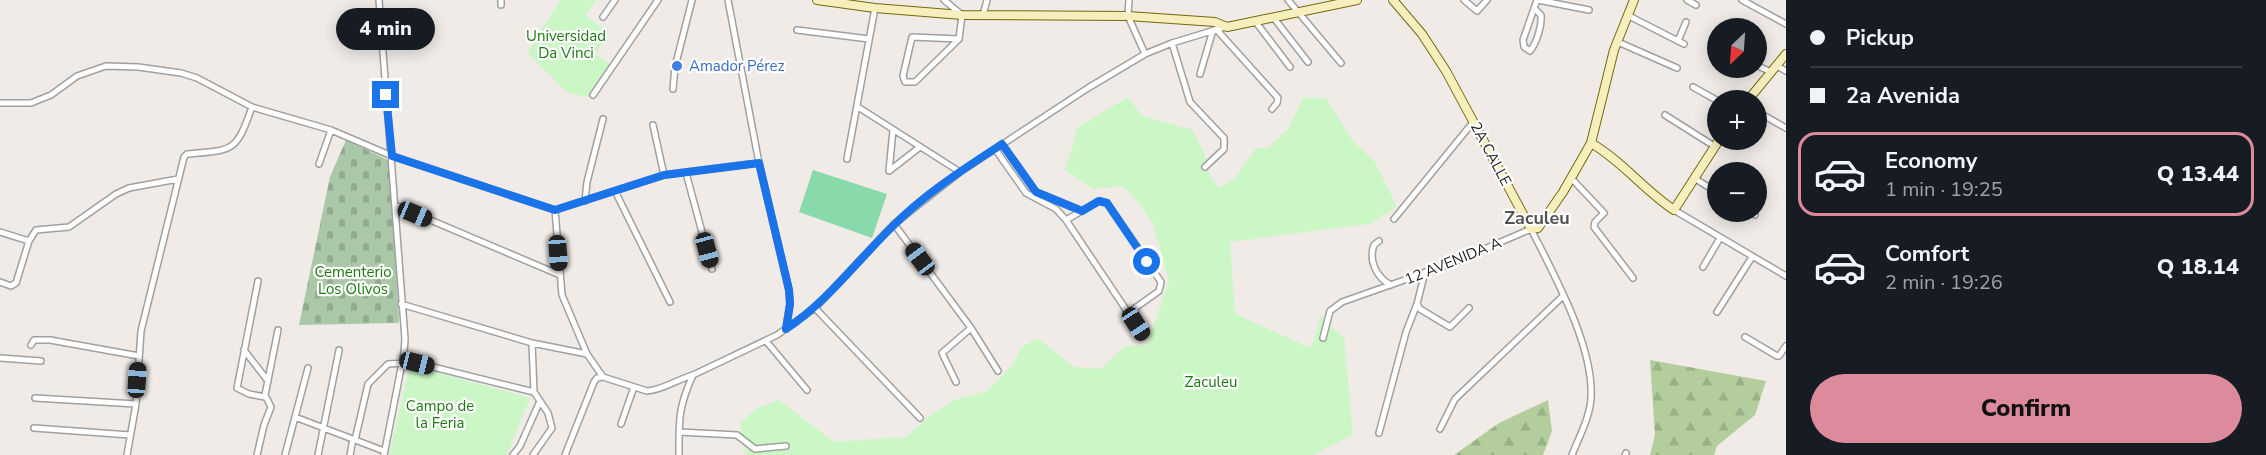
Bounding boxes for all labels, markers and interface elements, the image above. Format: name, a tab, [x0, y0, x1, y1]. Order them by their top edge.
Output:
callout: 4 min	[336, 8, 436, 50]
text: 4 min	[359, 15, 412, 42]
north arrow	[1707, 18, 1767, 78]
map controls	[1707, 18, 1767, 222]
text: Pickup	[1846, 23, 1914, 53]
park label: Universidad Da Vinci	[526, 26, 606, 63]
place label: Amador Pérez	[689, 56, 784, 76]
marker: Amador Pérez	[670, 59, 684, 73]
route end	[372, 81, 399, 108]
text: 2a Avenida	[1846, 81, 1960, 111]
button: +	[1707, 90, 1767, 150]
street label: 2A CALLE	[1466, 119, 1516, 189]
text: Economy	[1885, 146, 1977, 176]
icon: car	[1813, 147, 1867, 201]
text: Q 13.44	[2157, 159, 2239, 189]
button: −	[1707, 162, 1767, 222]
text: 1 min · 19:25	[1885, 176, 2003, 203]
car	[395, 199, 435, 229]
district label: Zaculeu	[1504, 206, 1570, 230]
car	[694, 230, 720, 270]
street label: 12 AVENIDA A	[1402, 232, 1504, 290]
car	[548, 234, 568, 272]
car	[902, 239, 938, 279]
text: Comfort	[1885, 239, 1969, 269]
icon: car	[1813, 240, 1867, 294]
route start	[1133, 248, 1160, 275]
text: Q 18.14	[2157, 252, 2239, 282]
park label: Cementerio Los Olivos	[314, 262, 392, 299]
text: 2 min · 19:26	[1885, 269, 2003, 296]
car	[1119, 304, 1153, 344]
car	[397, 350, 437, 376]
car	[127, 361, 147, 399]
park label: Zaculeu	[1185, 372, 1237, 392]
button: Confirm	[1810, 374, 2242, 443]
park label: Campo de la Feria	[406, 396, 474, 433]

